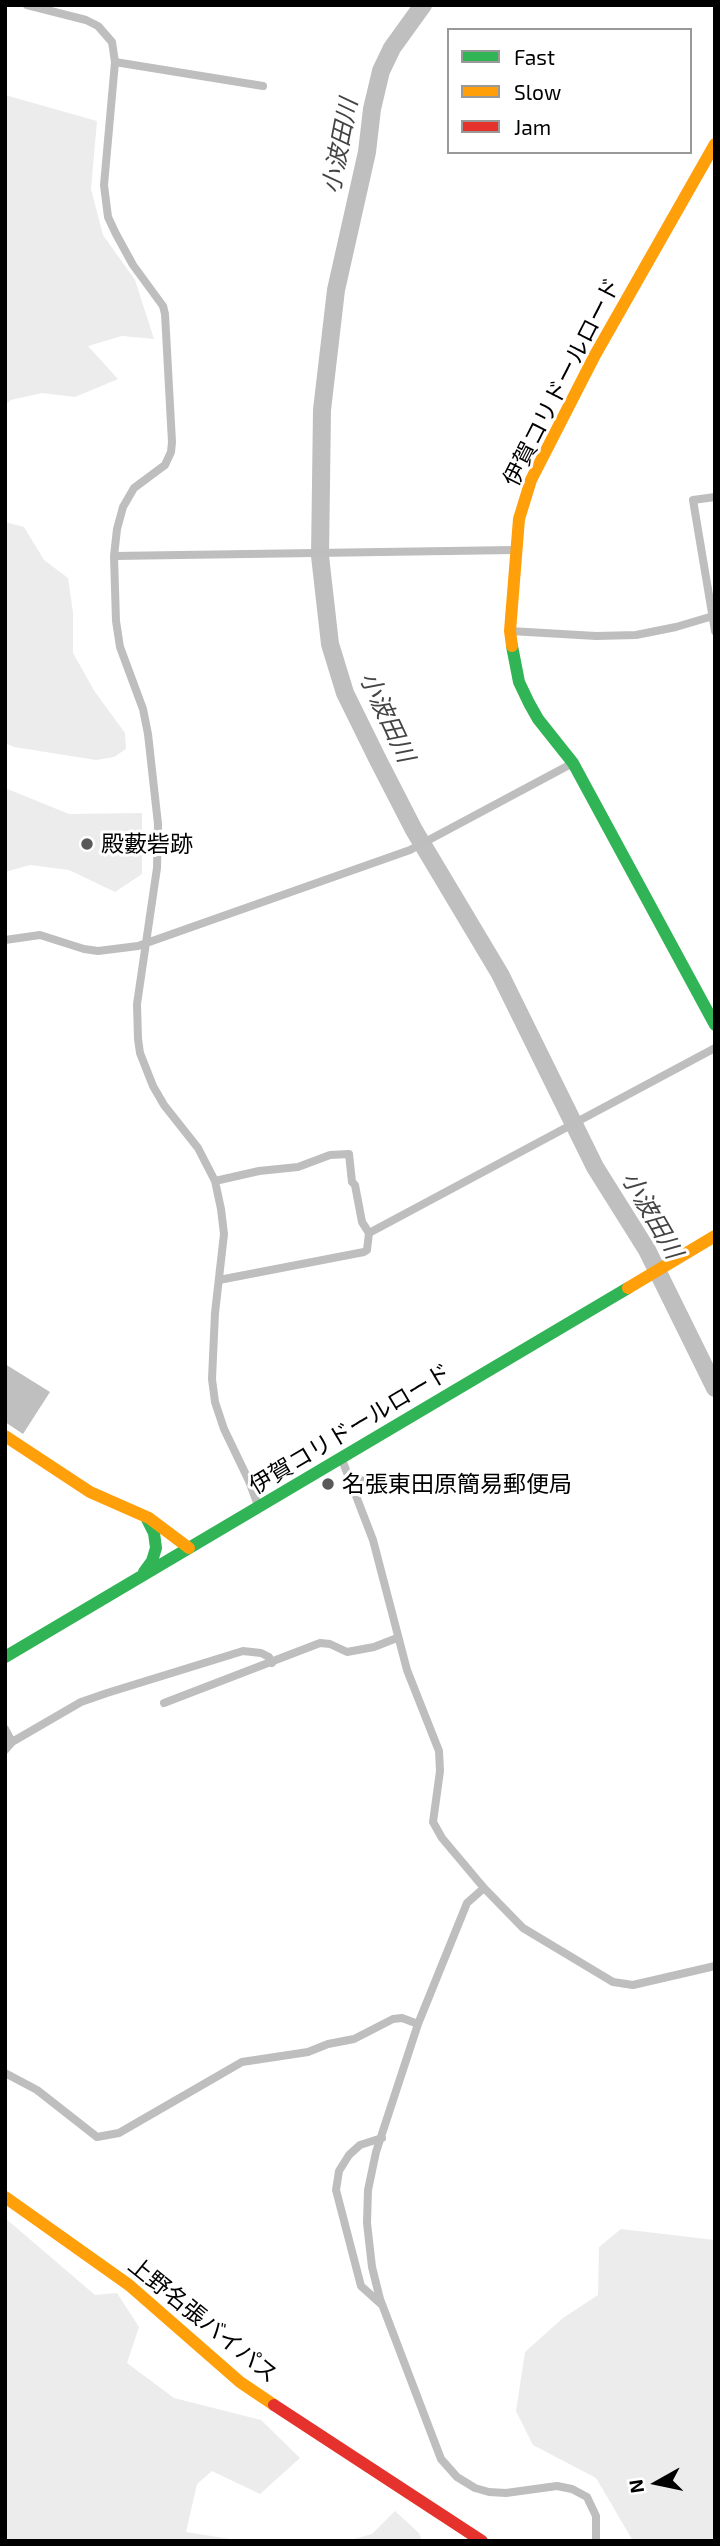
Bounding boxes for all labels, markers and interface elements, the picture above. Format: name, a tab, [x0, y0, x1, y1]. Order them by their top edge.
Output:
legend	[447, 28, 692, 154]
text: Fast	[514, 44, 555, 69]
text: Slow	[514, 79, 561, 104]
water label: 小波田川	[317, 96, 363, 196]
text: Jam	[514, 114, 551, 139]
street label: 伊賀コリドールロード	[497, 273, 627, 491]
water label: 小波田川	[354, 667, 420, 767]
place label: 殿藪砦跡	[101, 830, 193, 858]
marker: 殿藪砦跡	[79, 836, 95, 852]
water label: 小波田川	[616, 1166, 688, 1264]
street label: 伊賀コリドールロード	[244, 1358, 456, 1500]
place label: 名張東田原簡易郵便局	[342, 1470, 572, 1498]
marker: 名張東田原簡易郵便局	[320, 1476, 336, 1492]
street label: 上野名張バイパス	[123, 2251, 283, 2389]
north arrow	[622, 2448, 692, 2518]
text: N	[623, 2478, 648, 2495]

